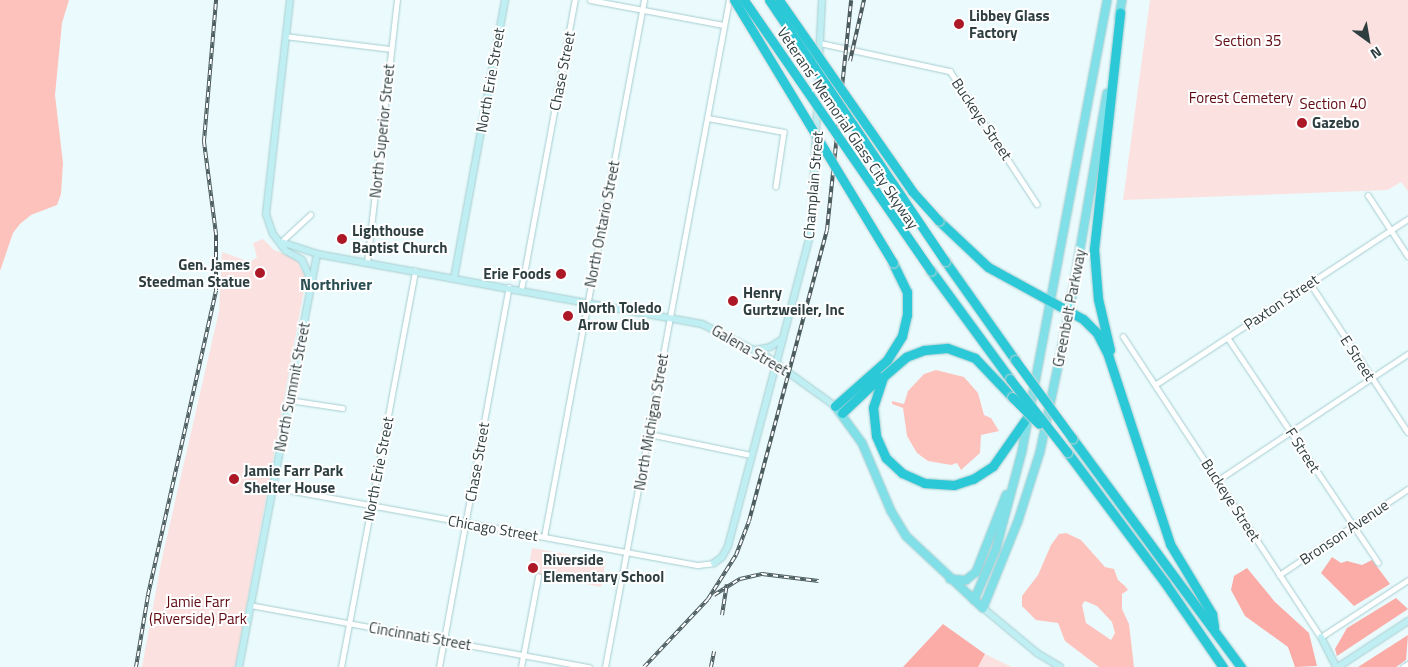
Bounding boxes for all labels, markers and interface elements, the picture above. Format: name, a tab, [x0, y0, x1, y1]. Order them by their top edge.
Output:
place label: Libbey Glass Factory	[969, 6, 1050, 41]
north arrow	[1343, 15, 1393, 65]
marker: Libbey Glass Factory	[953, 18, 965, 30]
street label: Veterans' Memorial Glass City Skyway	[774, 24, 922, 232]
street label: North Erie Street	[472, 26, 508, 134]
street label: Chase Street	[546, 30, 578, 112]
park label: Section 35	[1215, 32, 1281, 50]
text: N	[1367, 42, 1386, 65]
street label: North Superior Street	[366, 63, 398, 199]
street label: Buckeye Street	[948, 75, 1016, 163]
park label: Forest Cemetery	[1189, 89, 1293, 107]
park label: Section 40	[1300, 95, 1366, 113]
place label: Gazebo	[1312, 114, 1359, 132]
marker: Gazebo	[1296, 117, 1308, 129]
street label: Champlain Street	[799, 130, 827, 240]
street label: North Ontario Street	[581, 159, 623, 289]
place label: Lighthouse Baptist Church	[352, 221, 447, 256]
marker: Lighthouse Baptist Church	[336, 233, 348, 245]
street label: Greenbelt Parkway	[1049, 248, 1089, 368]
place label: Gen. James Steedman Statue	[138, 255, 250, 290]
place label: Erie Foods	[483, 265, 551, 283]
marker: Gen. James Steedman Statue	[254, 267, 266, 279]
marker: Erie Foods	[555, 268, 567, 280]
street label: Paxton Street	[1240, 270, 1322, 334]
district label: Northriver	[300, 274, 372, 294]
place label: Henry Gurtzweiler, Inc	[743, 283, 844, 318]
marker: Henry Gurtzweiler, Inc	[727, 295, 739, 307]
place label: North Toledo Arrow Club	[578, 298, 662, 333]
marker: North Toledo Arrow Club	[562, 310, 574, 322]
street label: North Summit Street	[271, 321, 313, 453]
street label: Galena Street	[709, 321, 791, 379]
street label: E Street	[1337, 332, 1379, 384]
street label: North Michigan Street	[630, 352, 672, 492]
street label: North Erie Street	[359, 415, 397, 523]
street label: Chase Street	[461, 421, 493, 503]
street label: F Street	[1282, 424, 1324, 476]
street label: Buckeye Street	[1198, 455, 1264, 545]
place label: Jamie Farr Park Shelter House	[244, 461, 343, 496]
marker: Jamie Farr Park Shelter House	[228, 473, 240, 485]
street label: Bronson Avenue	[1296, 496, 1392, 568]
street label: Chicago Street	[447, 511, 539, 545]
place label: Riverside Elementary School	[543, 550, 664, 585]
marker: Riverside Elementary School	[527, 562, 539, 574]
park label: Jamie Farr (Riverside) Park	[149, 592, 247, 627]
street label: Cincinnati Street	[367, 618, 473, 654]

